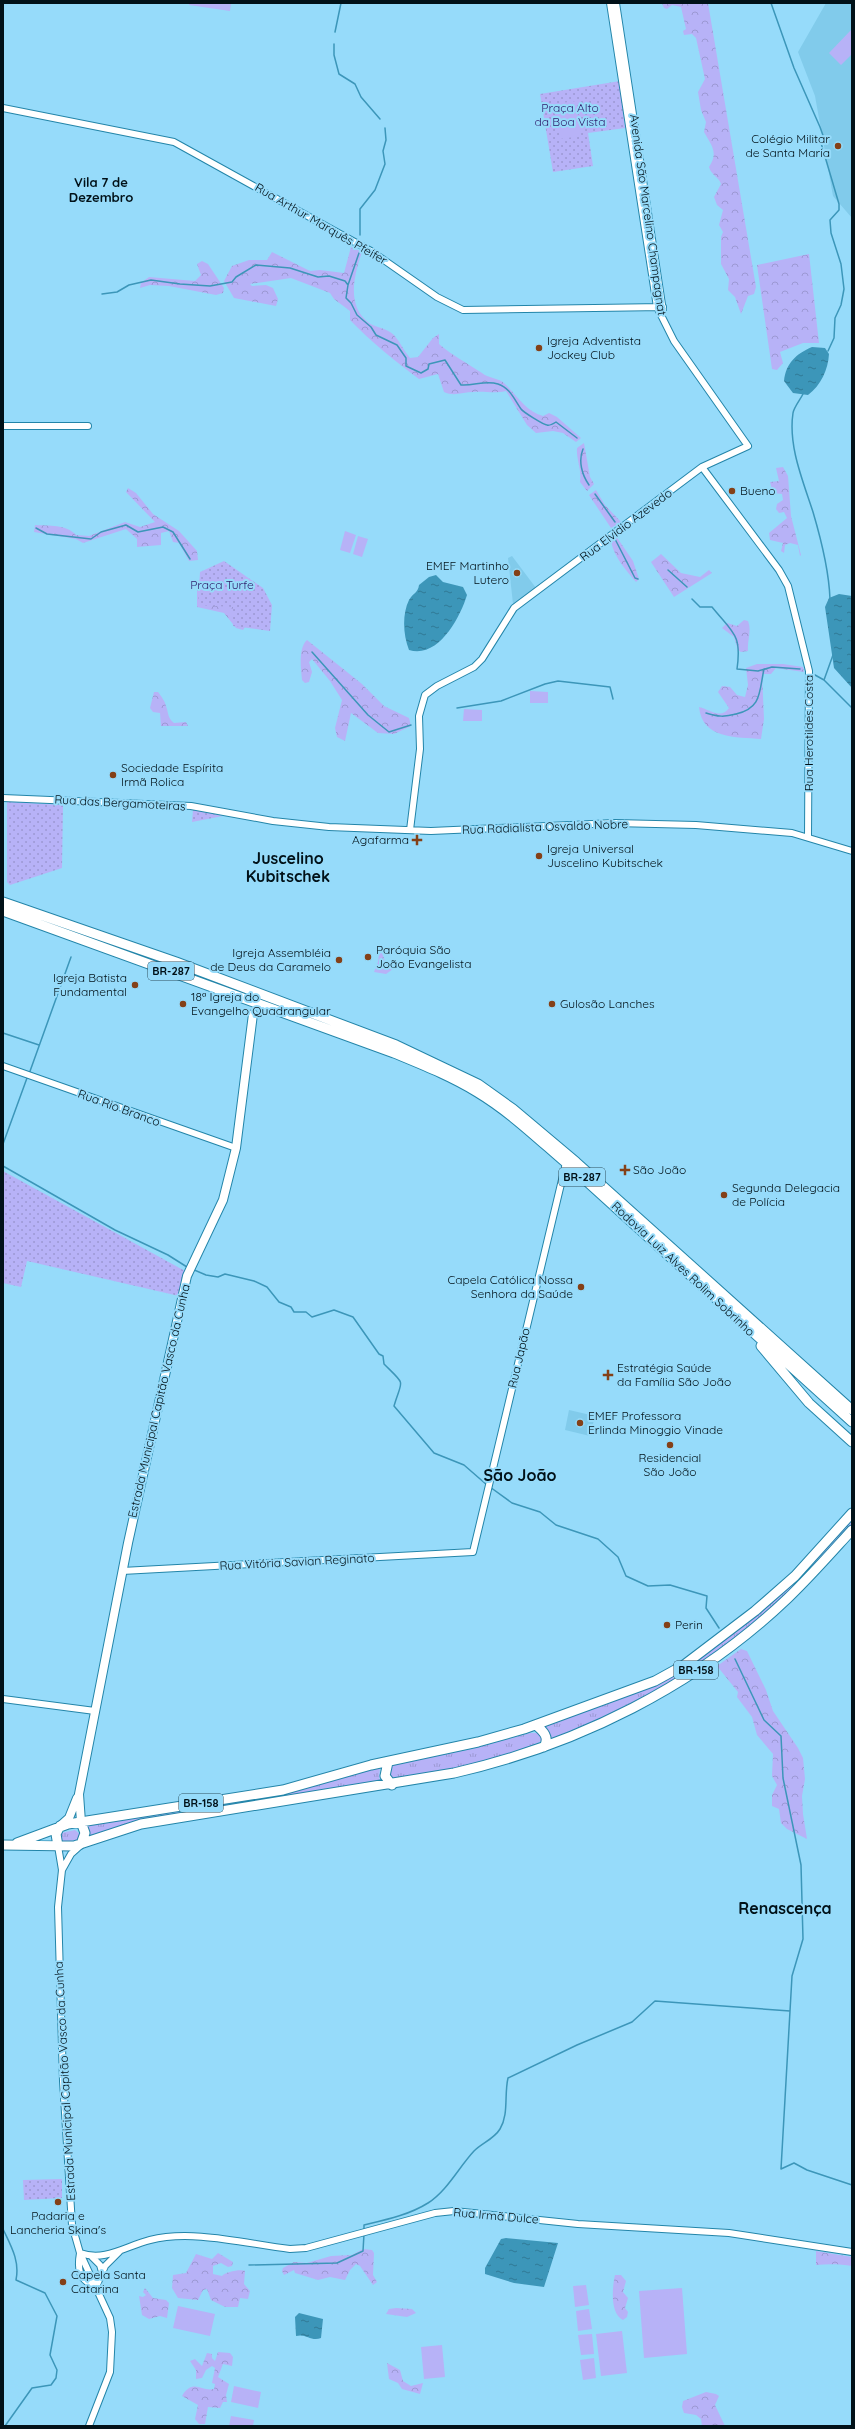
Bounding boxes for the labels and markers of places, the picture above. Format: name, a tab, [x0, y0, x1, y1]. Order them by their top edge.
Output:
place label: Colégio Militar de Santa Maria	[745, 131, 830, 160]
marker: Colégio Militar de Santa Maria	[833, 141, 843, 151]
place label: Igreja Adventista Jockey Club	[547, 333, 641, 362]
marker: Igreja Adventista Jockey Club	[534, 343, 544, 353]
place label: Bueno	[740, 483, 776, 498]
marker: Bueno	[727, 486, 737, 496]
place label: EMEF Martinho Lutero	[426, 558, 509, 587]
marker: EMEF Martinho Lutero	[512, 568, 522, 578]
place label: Sociedade Espírita Irmã Rolica	[121, 760, 223, 789]
marker: Sociedade Espírita Irmã Rolica	[108, 770, 118, 780]
place label: Agafarma	[352, 832, 409, 847]
marker: Agafarma	[412, 835, 422, 845]
place label: Igreja Universal Juscelino Kubitschek	[547, 841, 663, 870]
marker: Igreja Universal Juscelino Kubitschek	[534, 851, 544, 861]
place label: Paróquia São João Evangelista	[376, 942, 471, 971]
place label: Igreja Assembléia de Deus da Caramelo	[210, 945, 331, 974]
marker: Paróquia São João Evangelista	[363, 952, 373, 962]
marker: Igreja Assembléia de Deus da Caramelo	[334, 955, 344, 965]
place label: Igreja Batista Fundamental	[53, 970, 127, 999]
marker: Igreja Batista Fundamental	[130, 980, 140, 990]
place label: 18ª Igreja do Evangelho Quadrangular	[191, 989, 331, 1018]
place label: Gulosão Lanches	[560, 996, 655, 1011]
marker: 18ª Igreja do Evangelho Quadrangular	[178, 999, 188, 1009]
marker: Gulosão Lanches	[547, 999, 557, 1009]
place label: São João	[633, 1162, 686, 1177]
marker: São João	[620, 1165, 630, 1175]
place label: Segunda Delegacia de Polícia	[732, 1180, 840, 1209]
marker: Segunda Delegacia de Polícia	[719, 1190, 729, 1200]
place label: Capela Católica Nossa Senhora da Saúde	[447, 1272, 573, 1301]
marker: Capela Católica Nossa Senhora da Saúde	[576, 1282, 586, 1292]
place label: Estratégia Saúde da Família São João	[617, 1360, 731, 1389]
marker: Estratégia Saúde da Família São João	[602, 1369, 614, 1381]
place label: EMEF Professora Erlinda Minoggio Vinade	[588, 1408, 723, 1437]
marker: EMEF Professora Erlinda Minoggio Vinade	[575, 1418, 585, 1428]
marker: Residencial São João	[665, 1440, 675, 1450]
place label: Residencial São João	[639, 1450, 701, 1479]
place label: Perin	[675, 1617, 703, 1632]
marker: Perin	[662, 1620, 672, 1630]
marker: Padaria e Lancheria Skina's	[53, 2197, 63, 2207]
place label: Padaria e Lancheria Skina's	[10, 2208, 106, 2237]
place label: Capela Santa Catarina	[71, 2267, 146, 2296]
marker: Capela Santa Catarina	[58, 2277, 68, 2287]

